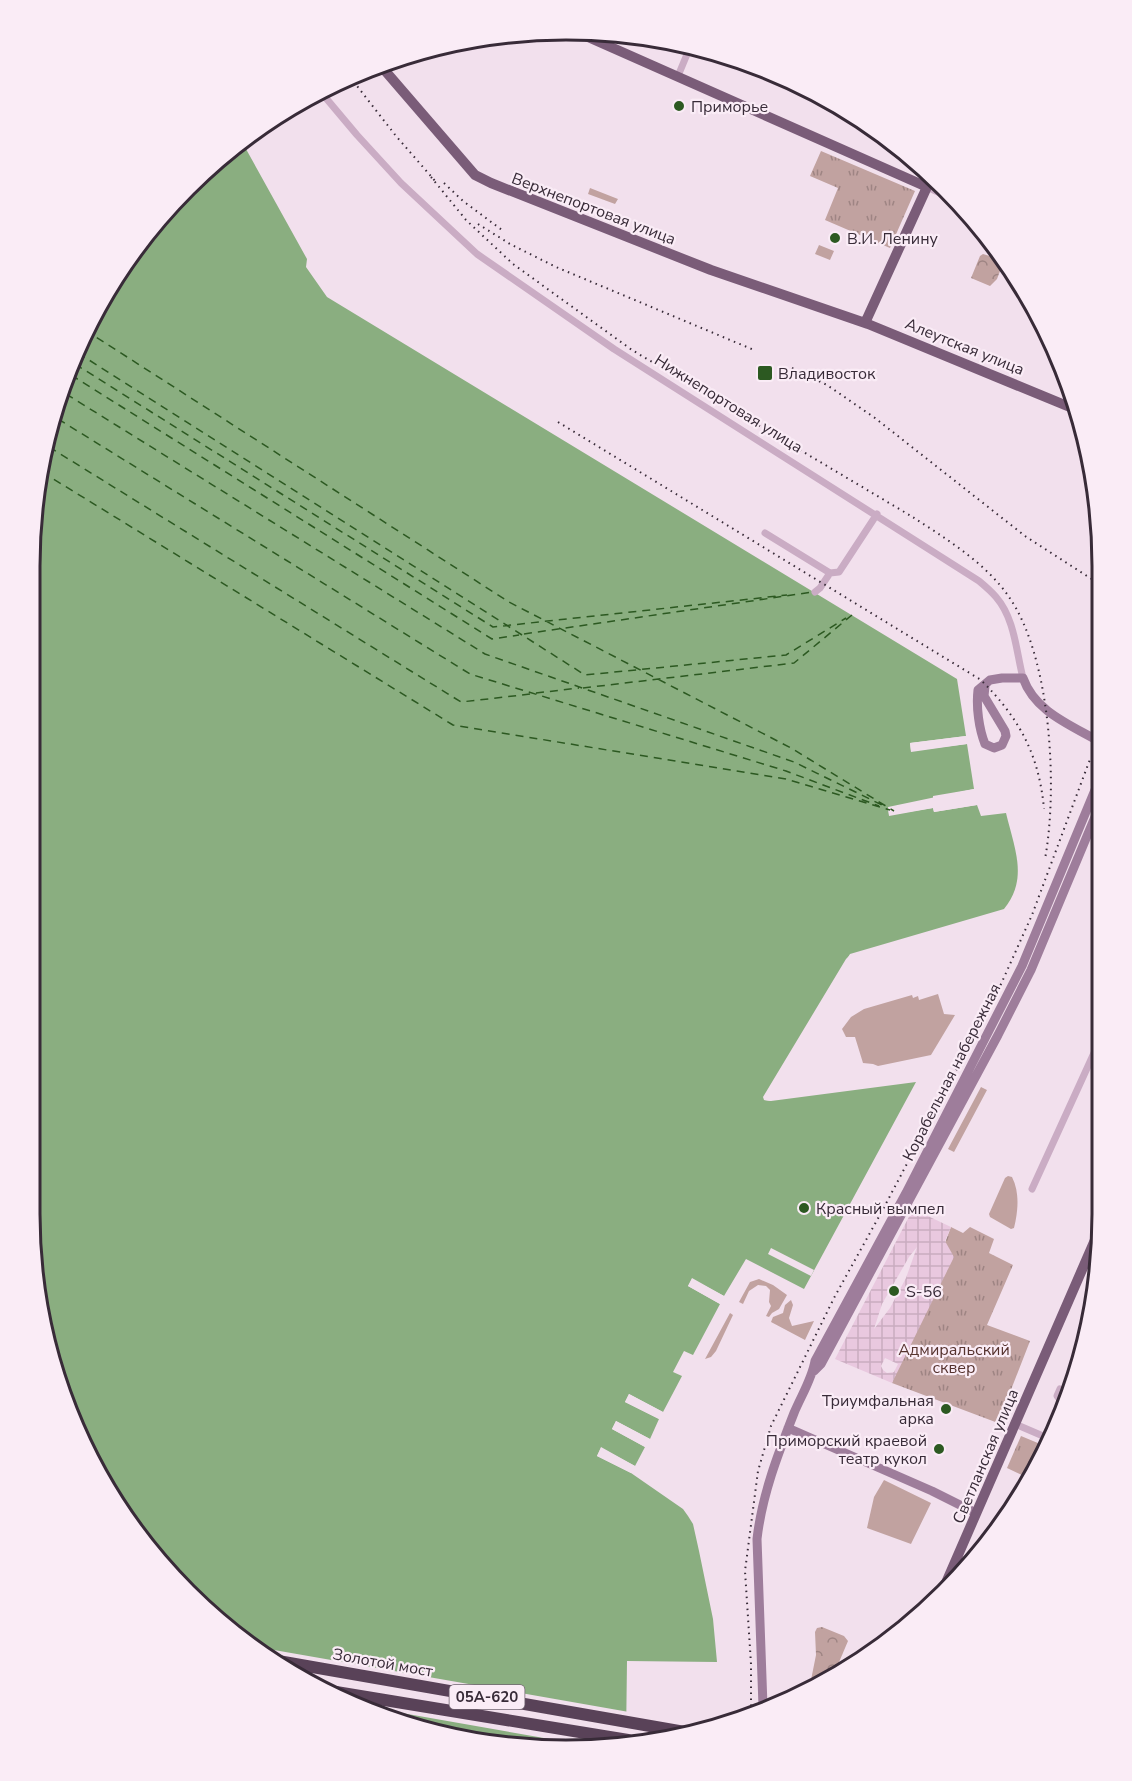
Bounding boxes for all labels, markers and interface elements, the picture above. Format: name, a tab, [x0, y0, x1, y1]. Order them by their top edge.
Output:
place label: Приморье	[691, 96, 768, 118]
marker: Приморье	[672, 99, 686, 113]
street label: Верхнепортовая улица	[508, 167, 679, 250]
place label: В.И. Ленину	[847, 228, 939, 250]
marker: В.И. Ленину	[828, 231, 842, 245]
street label: Алеутская улица	[902, 313, 1028, 381]
street label: Нижнепортовая улица	[650, 349, 807, 458]
place label: Владивосток	[778, 363, 876, 385]
marker: Владивосток	[756, 364, 774, 382]
street label: Корабельная набережная	[897, 980, 1006, 1165]
place label: Красный вымпел	[816, 1198, 945, 1220]
marker: Красный вымпел	[797, 1201, 811, 1215]
place label: S-56	[906, 1281, 942, 1303]
marker: S-56	[887, 1284, 901, 1298]
park label: Адмиральский сквер	[898, 1339, 1010, 1379]
street label: Светланская улица	[948, 1386, 1024, 1527]
place label: Триумфальная арка	[822, 1390, 934, 1430]
marker: Триумфальная арка	[939, 1402, 953, 1416]
place label: Приморский краевой театр кукол	[766, 1430, 927, 1470]
marker: Приморский краевой театр кукол	[932, 1442, 946, 1456]
street label: Золотой мост	[331, 1643, 435, 1683]
road number: 05А-620	[450, 1685, 524, 1709]

